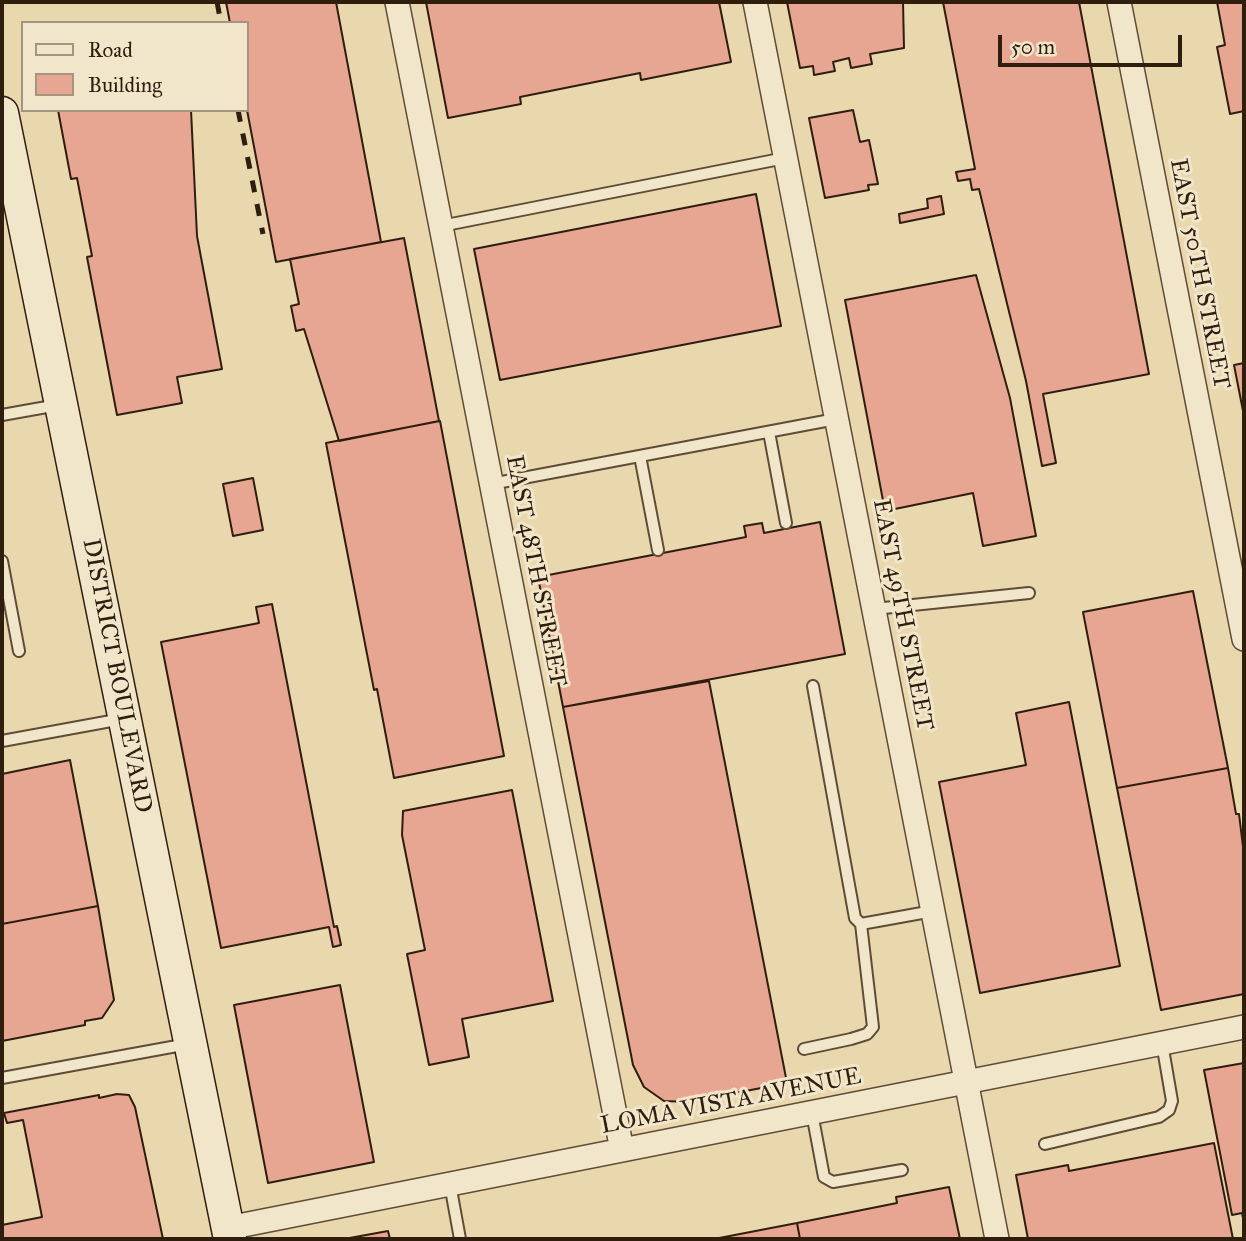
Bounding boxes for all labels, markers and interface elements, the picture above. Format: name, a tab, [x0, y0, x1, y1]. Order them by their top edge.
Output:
legend	[21, 21, 248, 112]
scale bar	[1001, 21, 1185, 65]
text: 50 m	[1011, 34, 1055, 60]
text: Road	[88, 37, 133, 63]
text: Building	[88, 72, 162, 98]
street label: EAST 50TH STREET	[1163, 156, 1235, 392]
street label: EAST 48TH STREET	[498, 453, 572, 689]
street label: EAST 49TH STREET	[865, 497, 939, 733]
street label: DISTRICT BOULEVARD	[75, 536, 157, 816]
street label: LOMA VISTA AVENUE	[598, 1063, 864, 1141]

